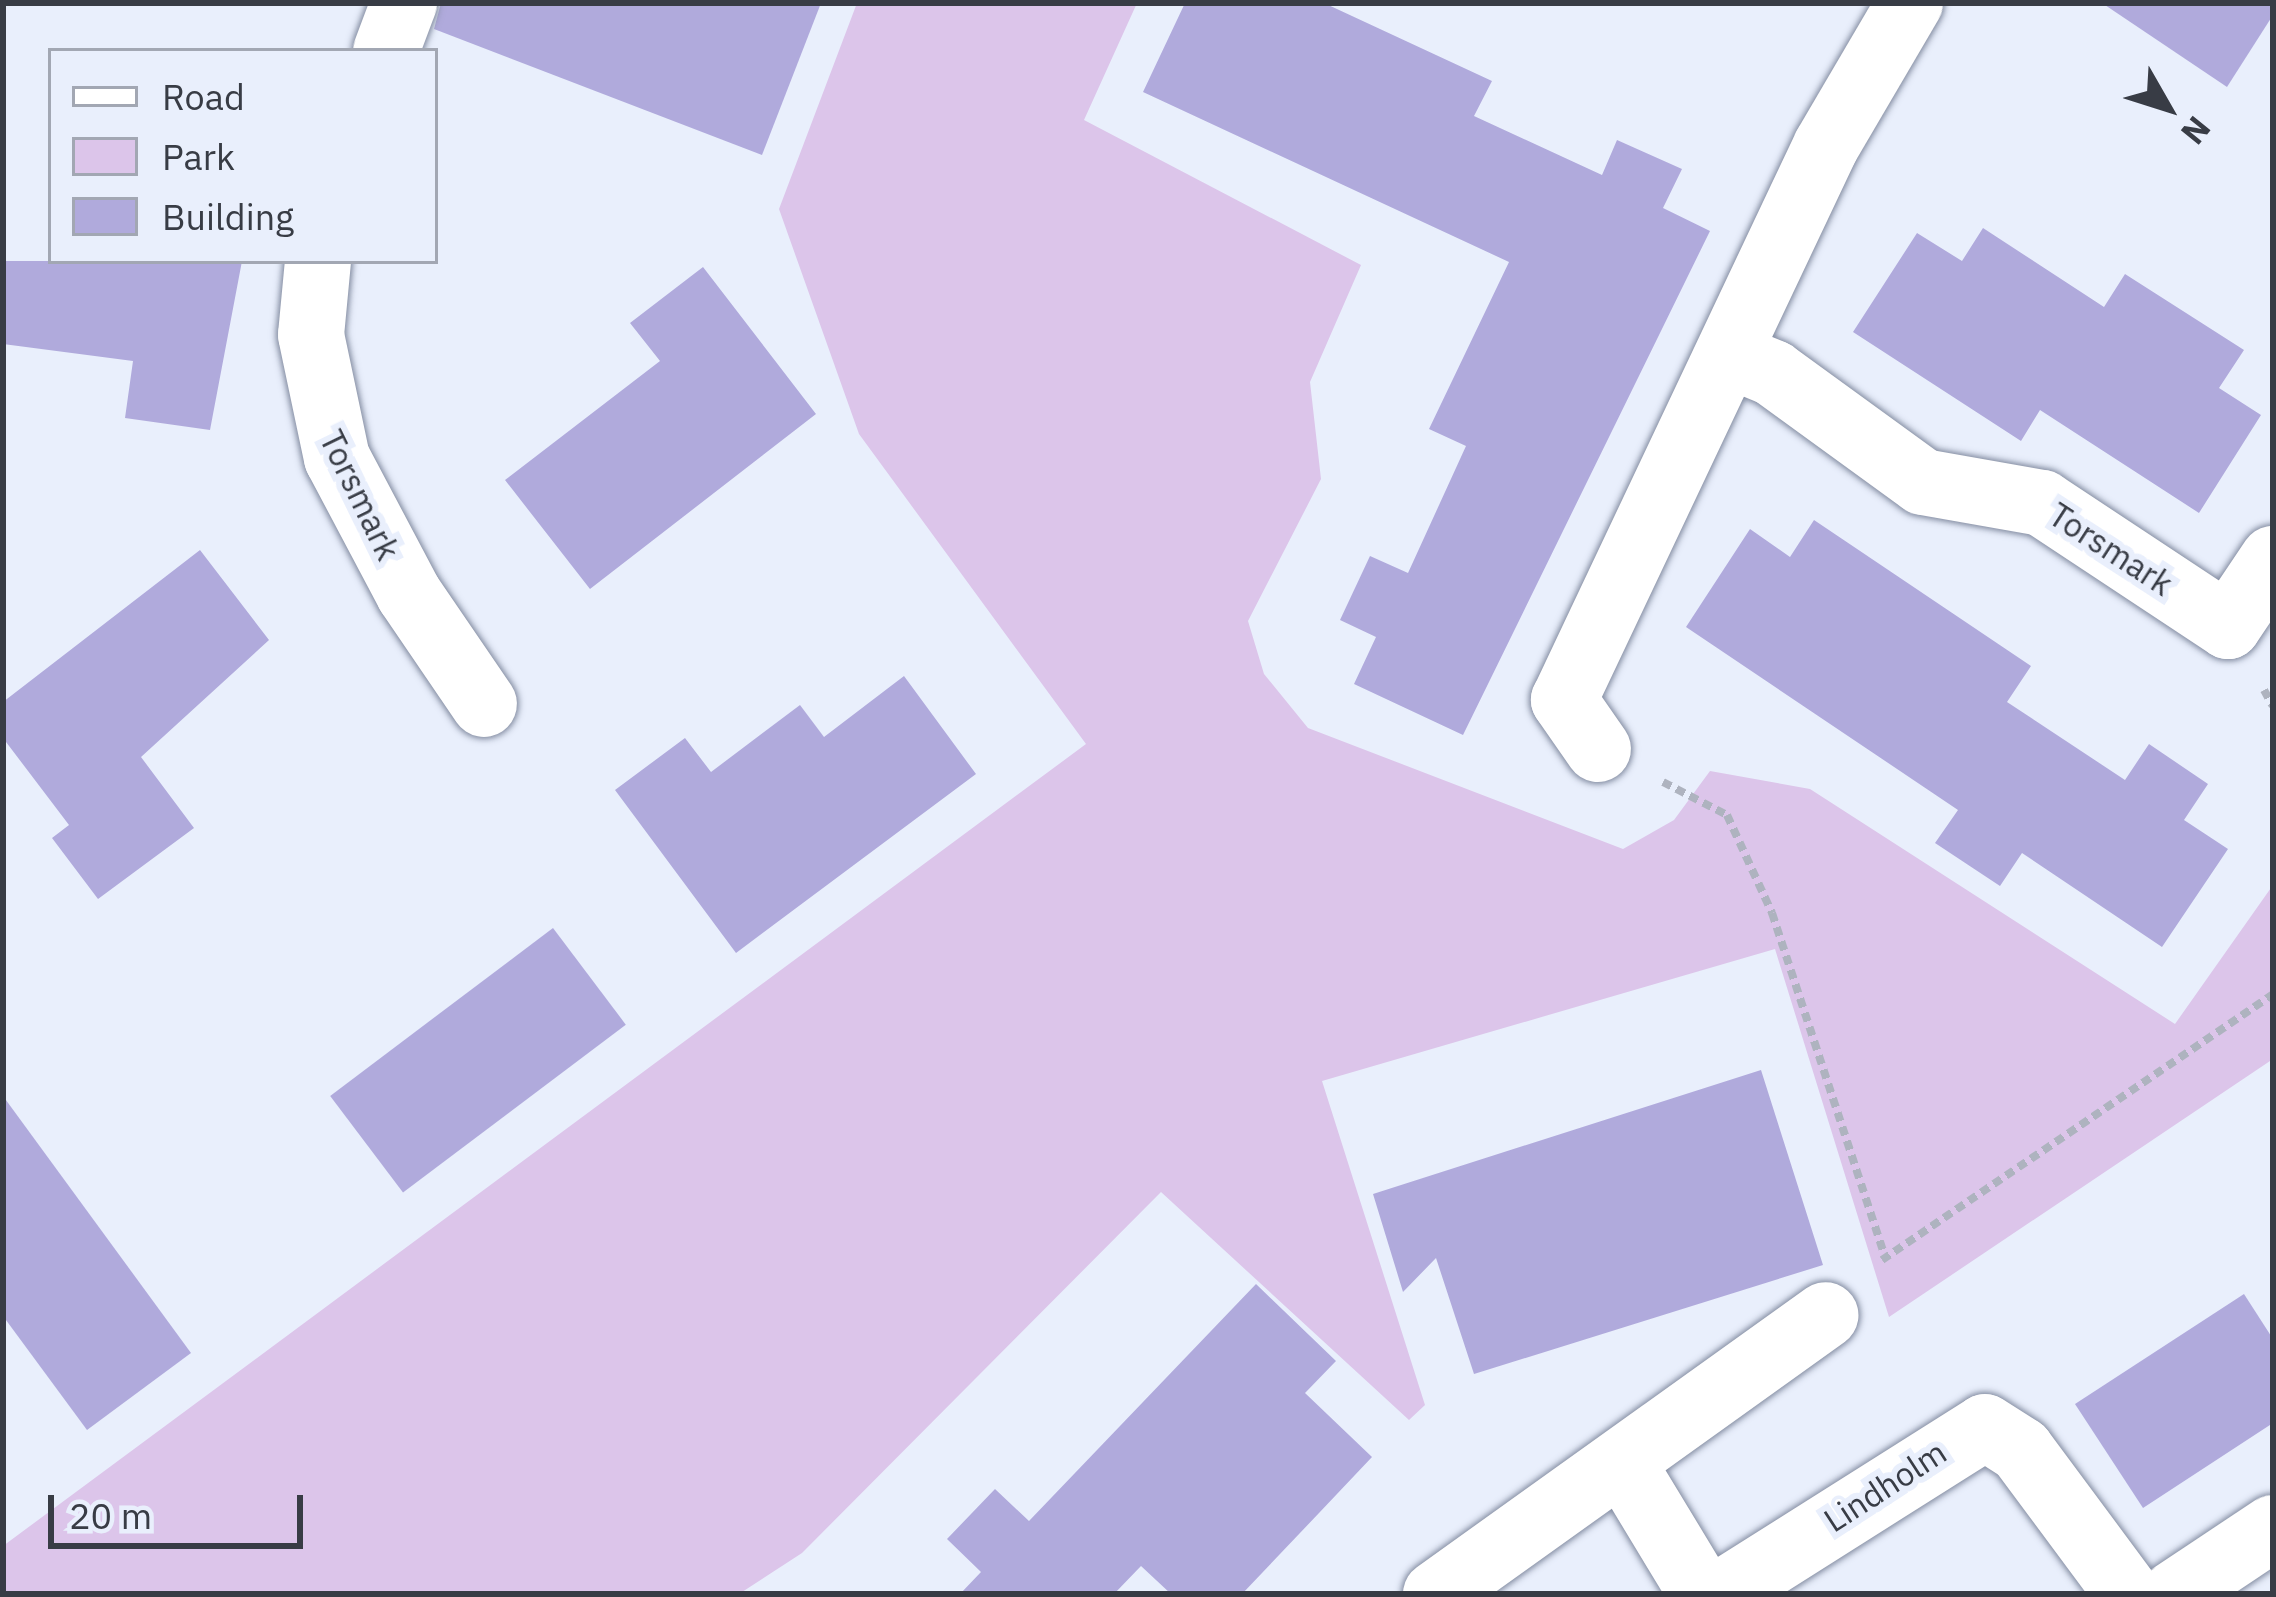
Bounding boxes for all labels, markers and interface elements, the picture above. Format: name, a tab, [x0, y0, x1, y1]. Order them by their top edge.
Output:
legend	[48, 48, 438, 264]
north arrow	[2108, 48, 2228, 168]
text: Road	[162, 73, 245, 120]
text: N	[2172, 108, 2221, 154]
text: Park	[162, 133, 235, 180]
text: Building	[162, 193, 294, 240]
street label: Torsmark	[312, 424, 408, 566]
street label: Torsmark	[2042, 494, 2180, 604]
street label: Lindholm	[1816, 1432, 1954, 1540]
scale bar	[54, 1471, 309, 1545]
text: 20 m	[69, 1492, 152, 1539]

